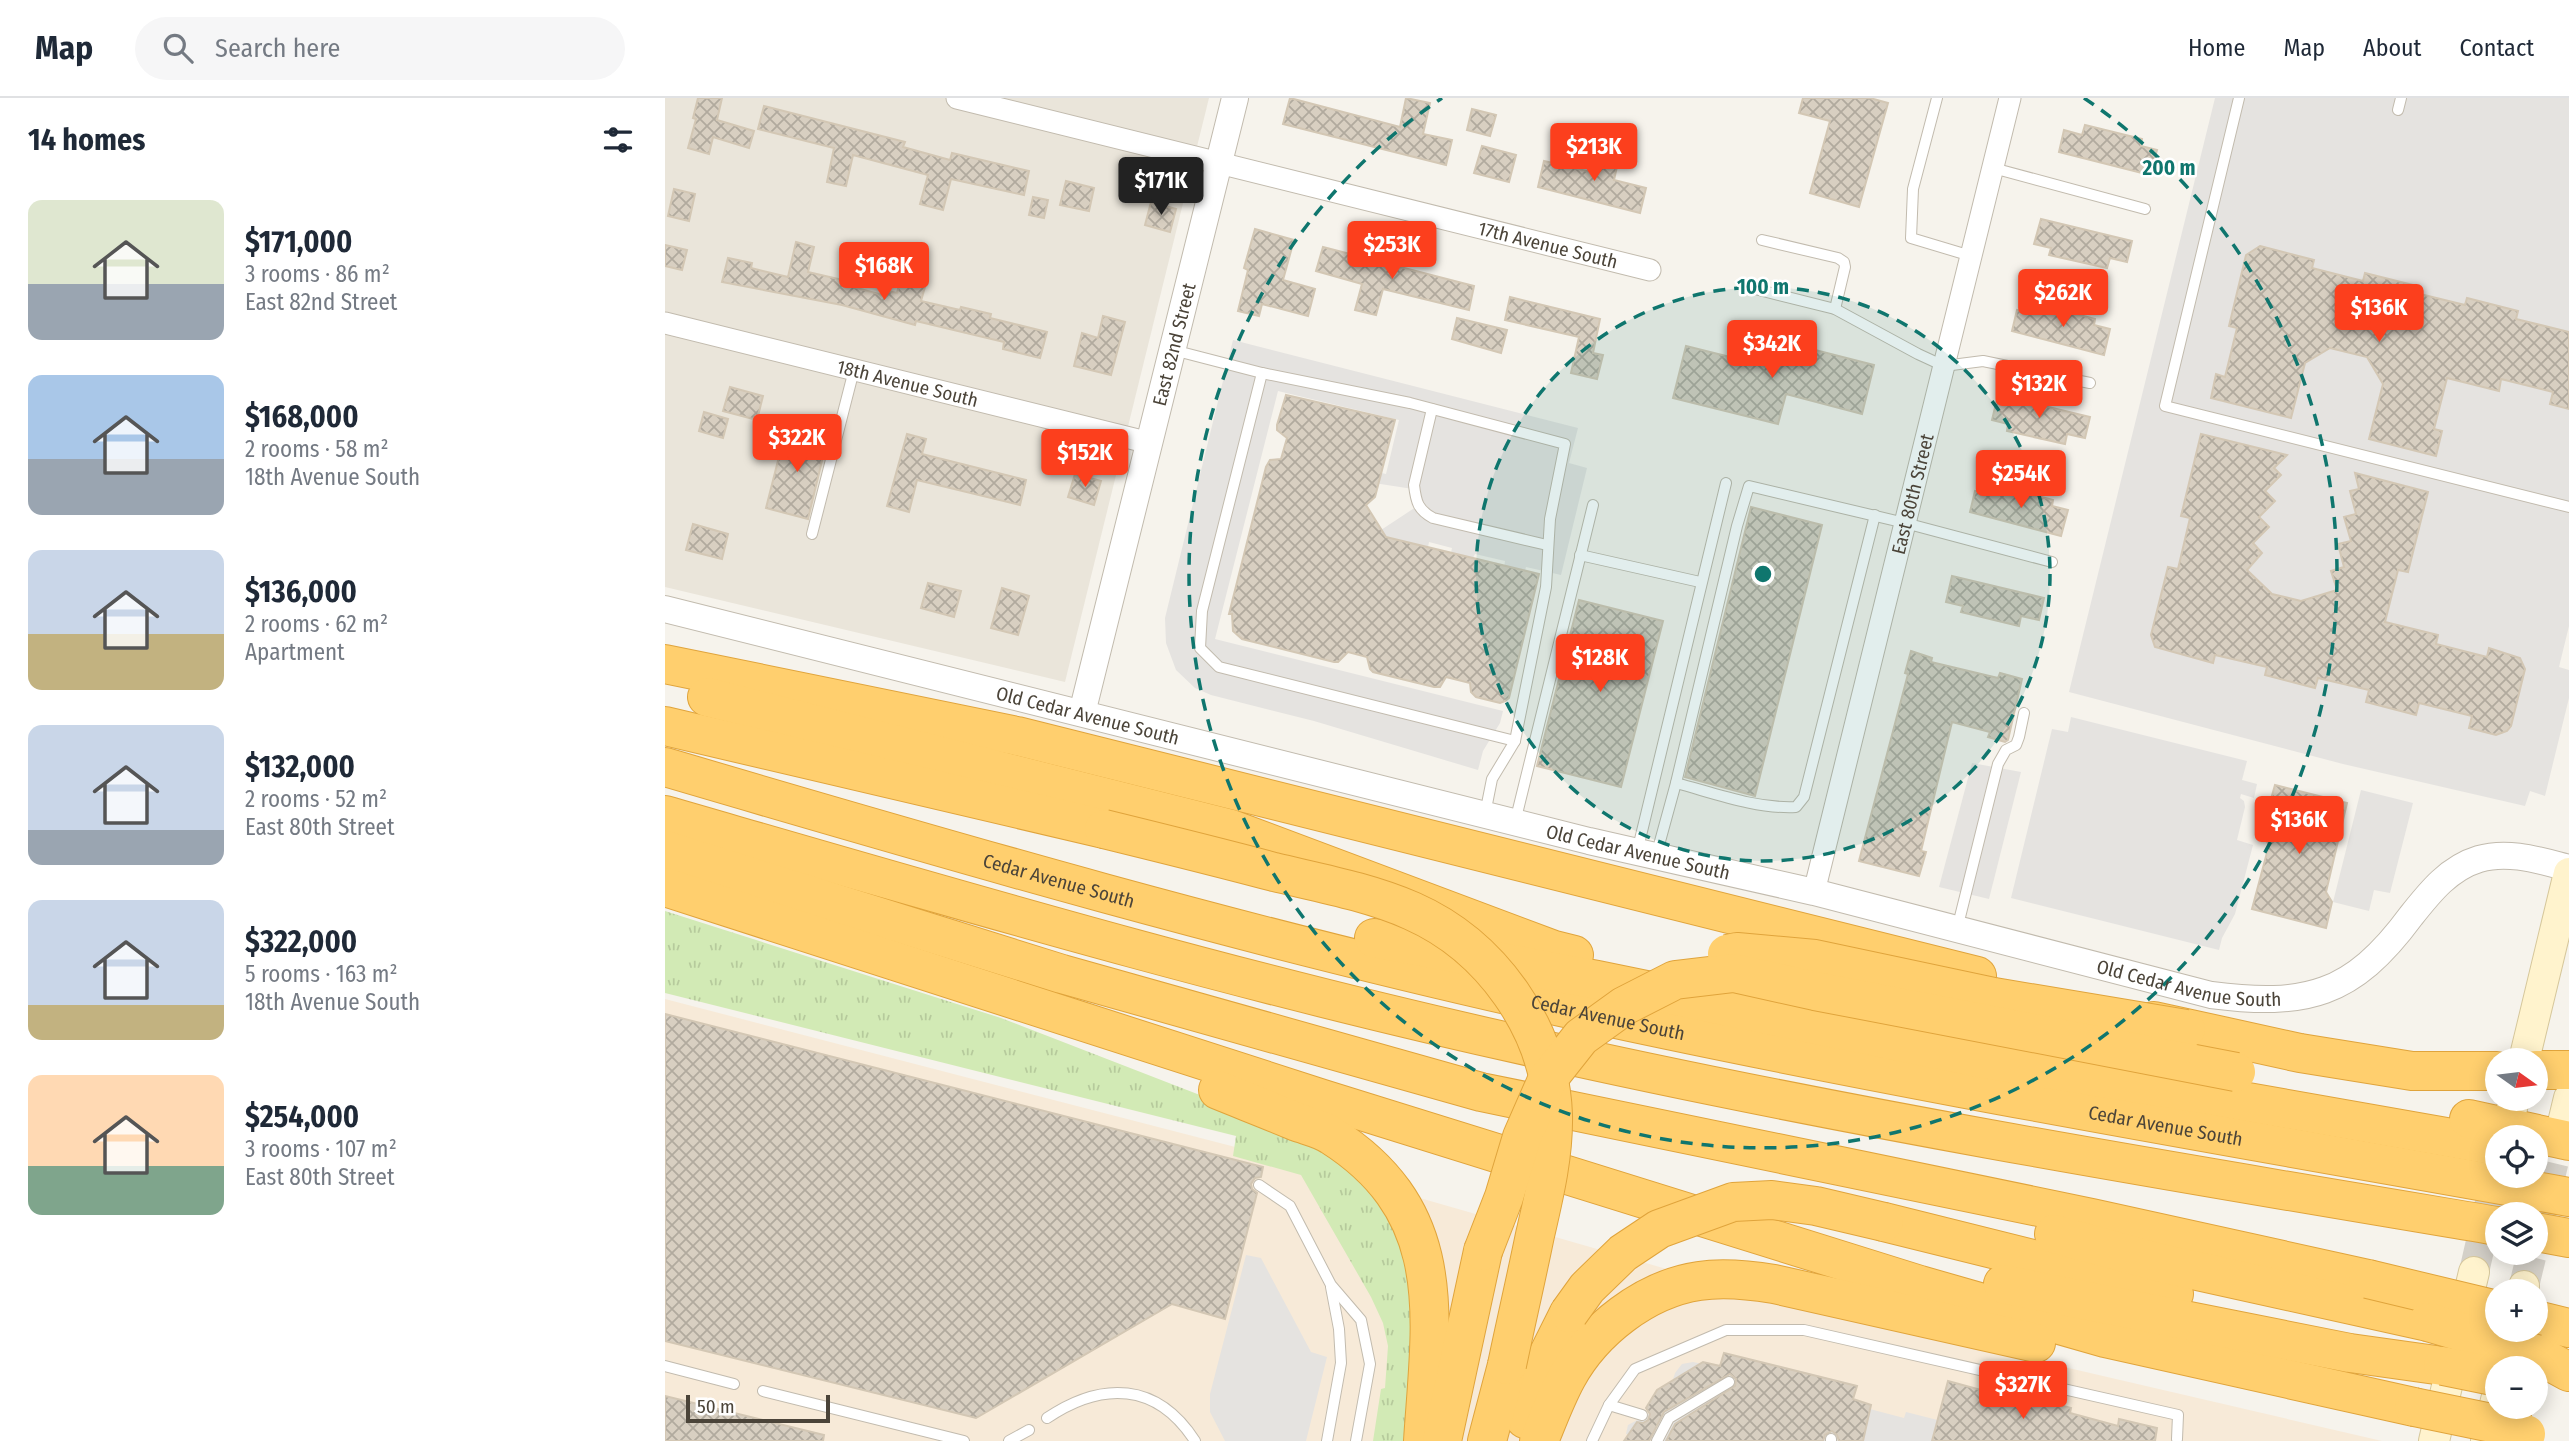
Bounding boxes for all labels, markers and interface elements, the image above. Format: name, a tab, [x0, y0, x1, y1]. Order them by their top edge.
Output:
search box	[135, 17, 625, 80]
text: Map	[35, 28, 93, 68]
icon: search	[159, 29, 197, 67]
text: Search here	[215, 33, 340, 64]
text: Home	[2188, 34, 2245, 62]
text: Map	[2283, 34, 2325, 62]
text: About	[2363, 34, 2421, 62]
text: Contact	[2459, 34, 2534, 62]
icon: filters	[599, 121, 637, 159]
text: 14 homes	[28, 122, 145, 158]
pin: $213K	[1545, 123, 1643, 183]
text: $213K	[1566, 132, 1622, 160]
text: 200 m	[2141, 155, 2196, 181]
pin: $171K	[1112, 158, 1210, 217]
text: $171K	[1134, 166, 1188, 194]
street label: 17th Avenue South	[1476, 216, 1620, 273]
pin: $253K	[1343, 222, 1441, 281]
text: $171,000	[245, 224, 352, 260]
icon: home	[84, 228, 168, 312]
text: $253K	[1363, 230, 1421, 258]
pin: $168K	[835, 242, 933, 302]
text: $168K	[855, 251, 913, 279]
text: 3 rooms · 86 m²	[245, 260, 390, 288]
pin: $262K	[2014, 270, 2112, 329]
text: 100 m	[1737, 274, 1789, 300]
text: $262K	[2034, 278, 2092, 306]
street label: East 82nd Street	[1147, 280, 1200, 408]
pin: $136K	[2330, 285, 2428, 344]
text: East 82nd Street	[245, 288, 397, 316]
text: $136K	[2351, 293, 2407, 321]
pin: $342K	[1723, 320, 1821, 380]
text: $342K	[1743, 329, 1801, 357]
street label: 18th Avenue South	[835, 354, 981, 412]
pin: $132K	[1990, 360, 2088, 420]
text: $132K	[2011, 369, 2067, 397]
text: $168,000	[245, 399, 359, 435]
icon: home	[84, 403, 168, 487]
pin: $322K	[748, 414, 846, 474]
text: $322K	[769, 423, 825, 451]
pin: $152K	[1036, 430, 1134, 489]
street label: East 80th Street	[1886, 430, 1938, 557]
text: 2 rooms · 58 m²	[245, 435, 389, 463]
text: $152K	[1057, 438, 1113, 466]
pin: $254K	[1972, 450, 2070, 510]
text: $254K	[1992, 459, 2050, 487]
text: 18th Avenue South	[245, 463, 420, 491]
centre of rings	[1751, 562, 1775, 586]
text: $136,000	[245, 574, 357, 610]
icon: home	[84, 578, 168, 662]
text: 2 rooms · 62 m²	[245, 610, 388, 638]
pin: $128K	[1551, 634, 1649, 694]
text: Apartment	[245, 638, 345, 666]
text: $128K	[1572, 643, 1628, 671]
street label: Old Cedar Avenue South	[994, 681, 1182, 749]
text: $132,000	[245, 749, 355, 785]
icon: home	[84, 753, 168, 837]
text: 2 rooms · 52 m²	[245, 785, 387, 813]
pin: $136K	[2250, 796, 2348, 856]
text: $136K	[2271, 805, 2327, 833]
text: East 80th Street	[245, 813, 394, 841]
street label: Old Cedar Avenue South	[1544, 819, 1732, 884]
street label: Cedar Avenue South	[980, 848, 1137, 912]
text: $322,000	[245, 924, 357, 960]
icon: home	[84, 928, 168, 1012]
street label: Old Cedar Avenue South	[2094, 954, 2282, 1011]
text: 5 rooms · 163 m²	[245, 960, 398, 988]
text: 18th Avenue South	[245, 988, 420, 1016]
street label: Cedar Avenue South	[1529, 989, 1687, 1045]
north arrow	[2485, 1048, 2548, 1111]
map controls	[2485, 1048, 2548, 1419]
text: $254,000	[245, 1099, 359, 1135]
street label: Cedar Avenue South	[2087, 1100, 2245, 1151]
icon: home	[84, 1103, 168, 1187]
button: locate	[2485, 1125, 2548, 1188]
text: 3 rooms · 107 m²	[245, 1135, 397, 1163]
text: East 80th Street	[245, 1163, 394, 1191]
button: layers	[2485, 1202, 2548, 1265]
button: +	[2485, 1279, 2548, 1342]
button: −	[2485, 1356, 2548, 1419]
pin: $327K	[1974, 1362, 2072, 1421]
text: $327K	[1995, 1370, 2051, 1398]
scale bar	[686, 1392, 829, 1424]
text: 50 m	[697, 1395, 735, 1418]

